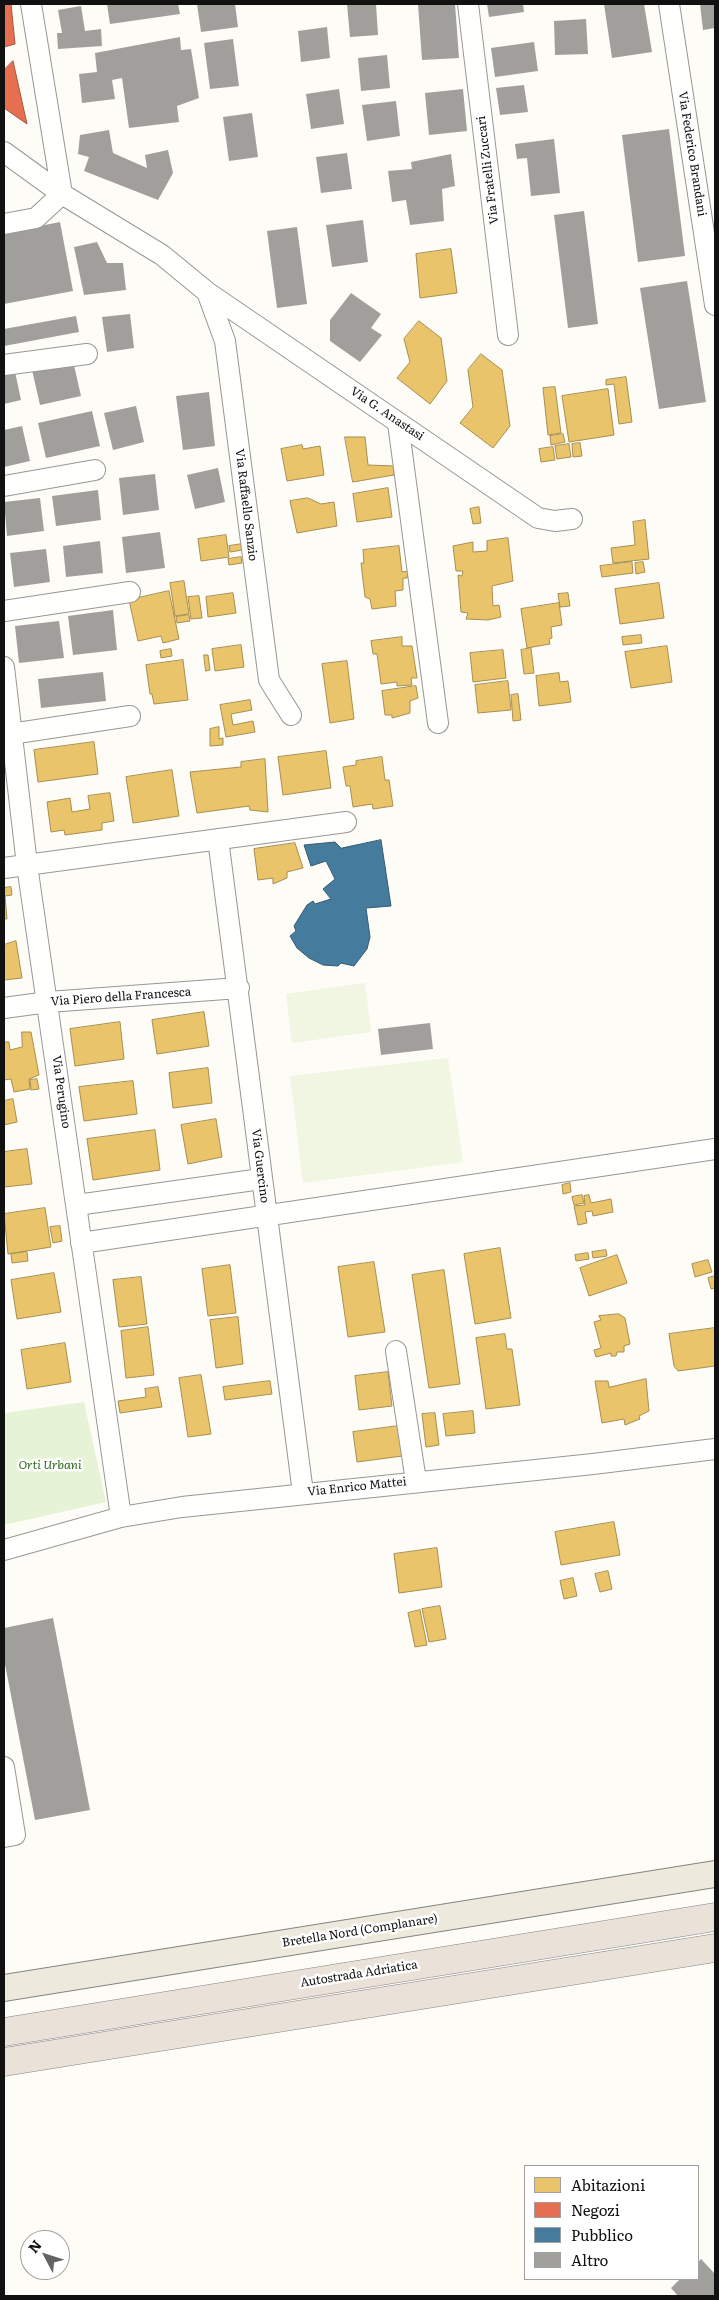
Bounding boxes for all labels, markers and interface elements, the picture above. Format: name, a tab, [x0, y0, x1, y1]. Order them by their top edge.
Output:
street label: Via Federico Brandani	[675, 90, 709, 218]
street label: Via Fratelli Zuccari	[474, 115, 502, 225]
street label: Via G. Anastasi	[347, 384, 427, 444]
street label: Via Raffaello Sanzio	[232, 448, 260, 562]
street label: Via Piero della Francesca	[50, 985, 192, 1009]
street label: Via Perugino	[49, 1054, 73, 1130]
street label: Via Guercino	[248, 1128, 272, 1204]
park label: Orti Urbani	[18, 1458, 82, 1472]
street label: Via Enrico Mattei	[307, 1475, 407, 1499]
street label: Bretella Nord (Complanare)	[281, 1912, 439, 1950]
street label: Autostrada Adriatica	[299, 1958, 419, 1990]
legend	[524, 2165, 699, 2280]
text: Abitazioni	[571, 2173, 645, 2196]
text: Negozi	[571, 2198, 620, 2221]
text: Pubblico	[571, 2223, 633, 2246]
north arrow	[20, 2230, 70, 2280]
text: N	[23, 2235, 46, 2257]
text: Altro	[571, 2248, 608, 2271]

